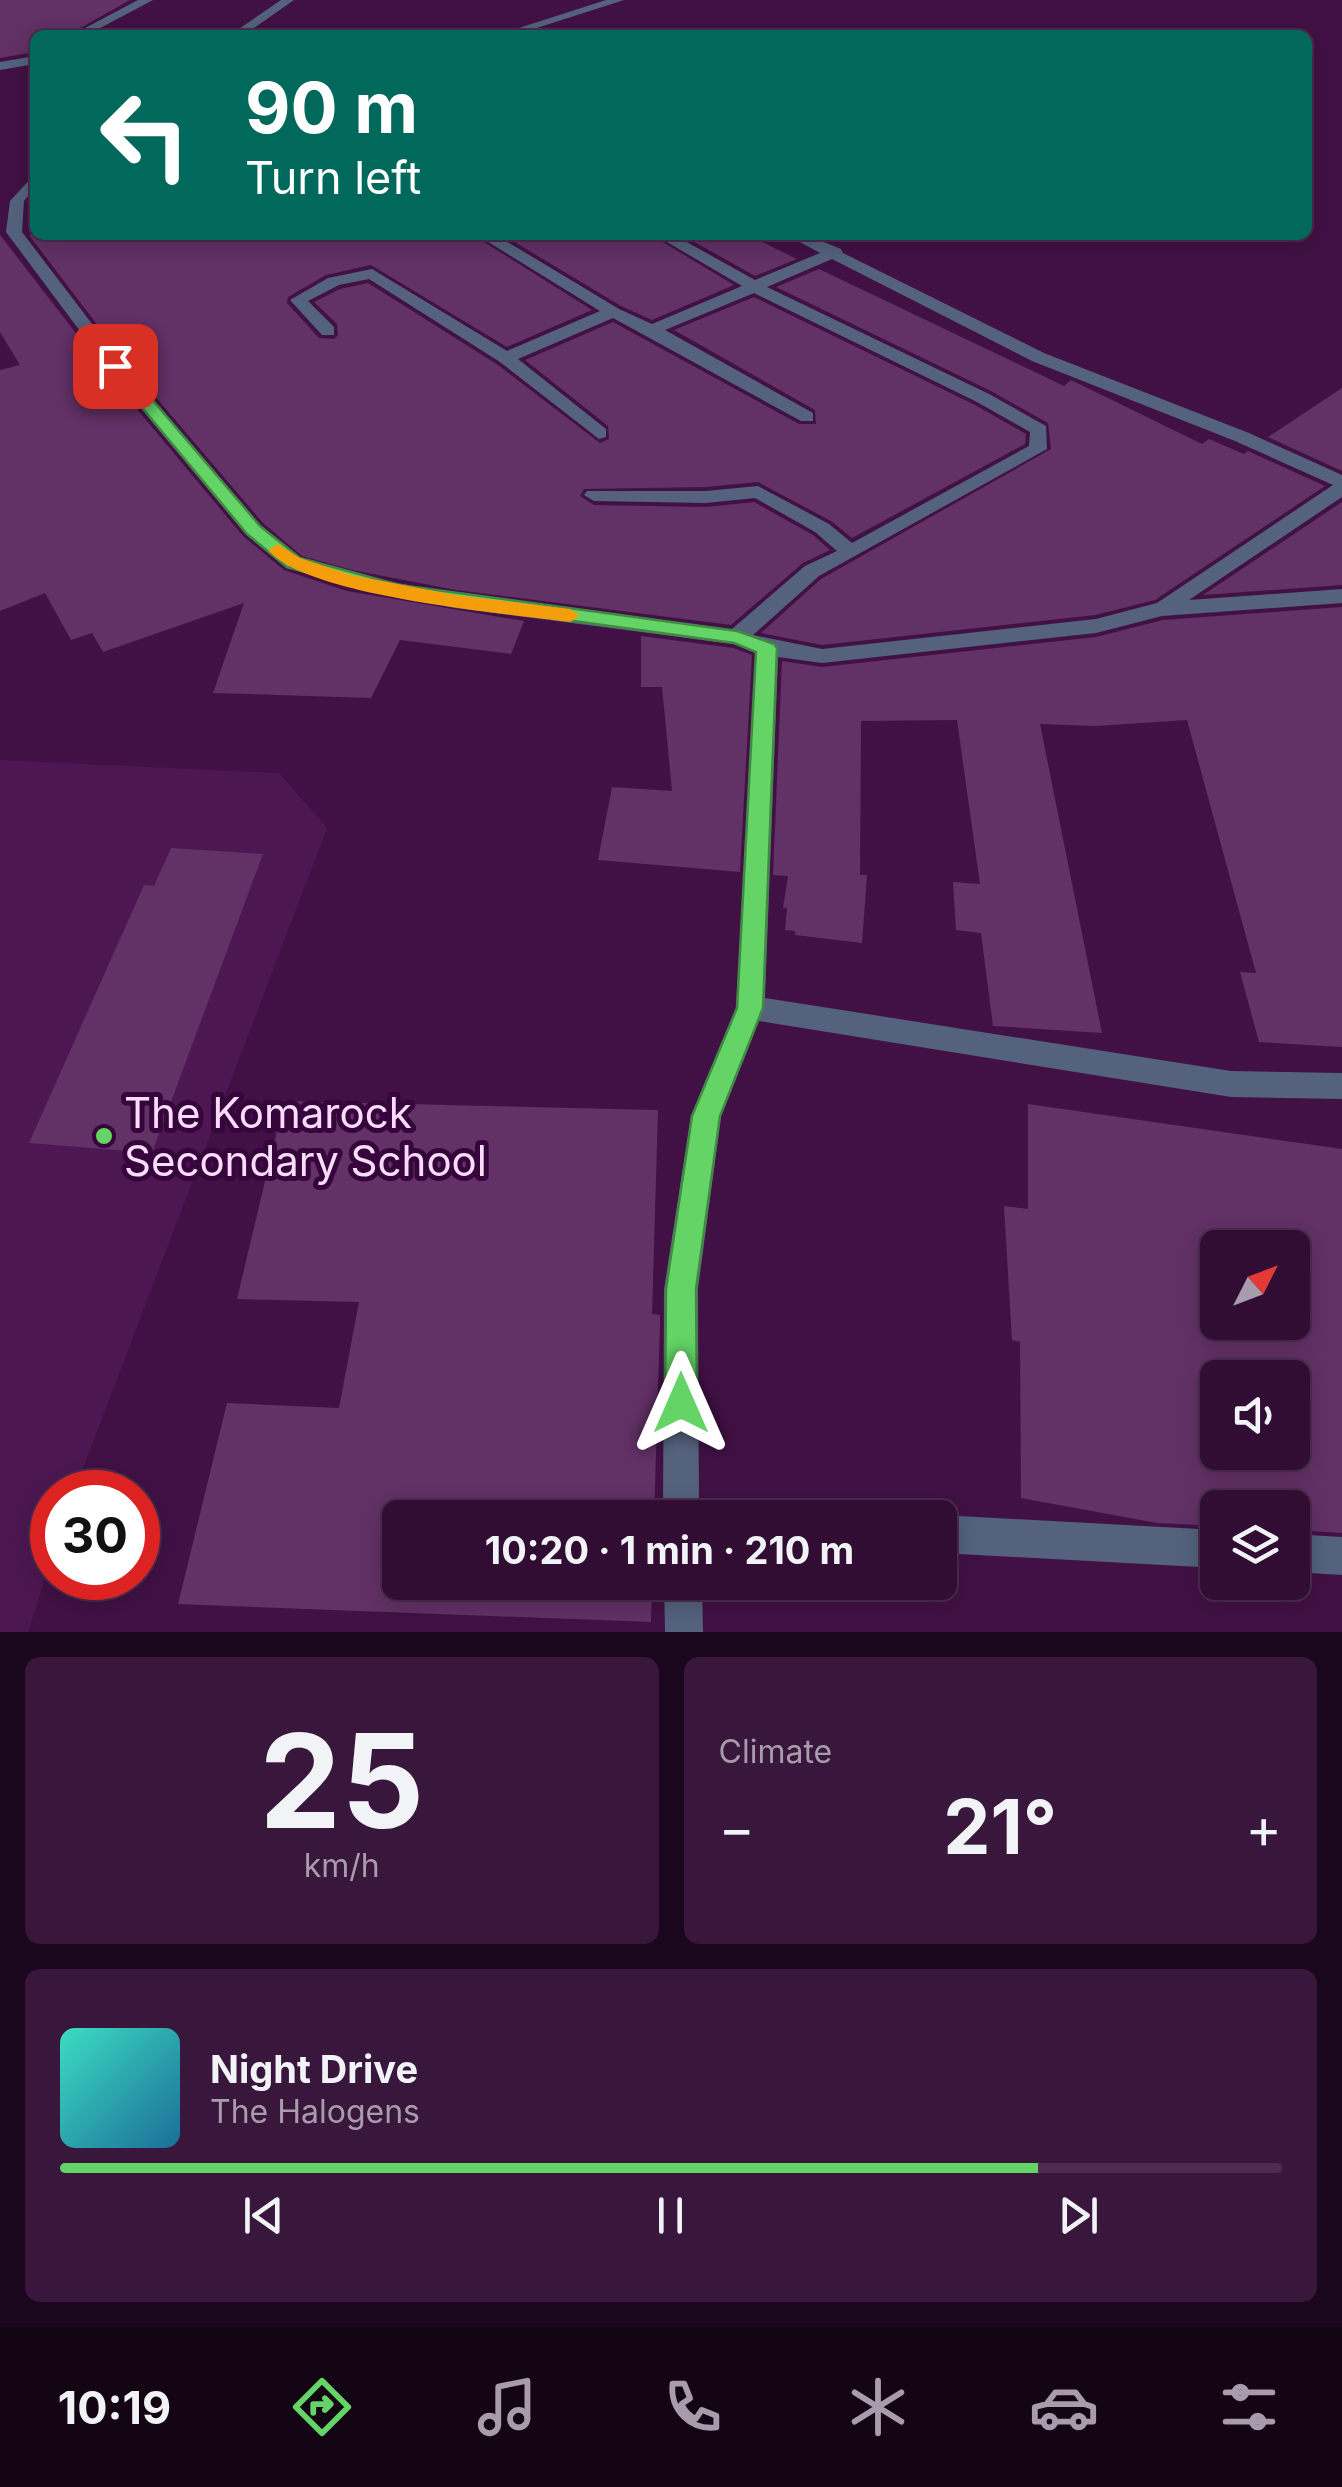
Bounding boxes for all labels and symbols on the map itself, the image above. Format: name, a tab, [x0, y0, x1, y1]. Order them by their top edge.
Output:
pin	[73, 324, 158, 409]
place label: The Komarock Secondary School	[124, 1087, 487, 1186]
marker: The Komarock Secondary School	[93, 1125, 115, 1147]
north arrow	[1200, 1230, 1310, 1340]
position arrow	[629, 1351, 733, 1455]
speed limit sign: 30	[30, 1470, 160, 1600]

